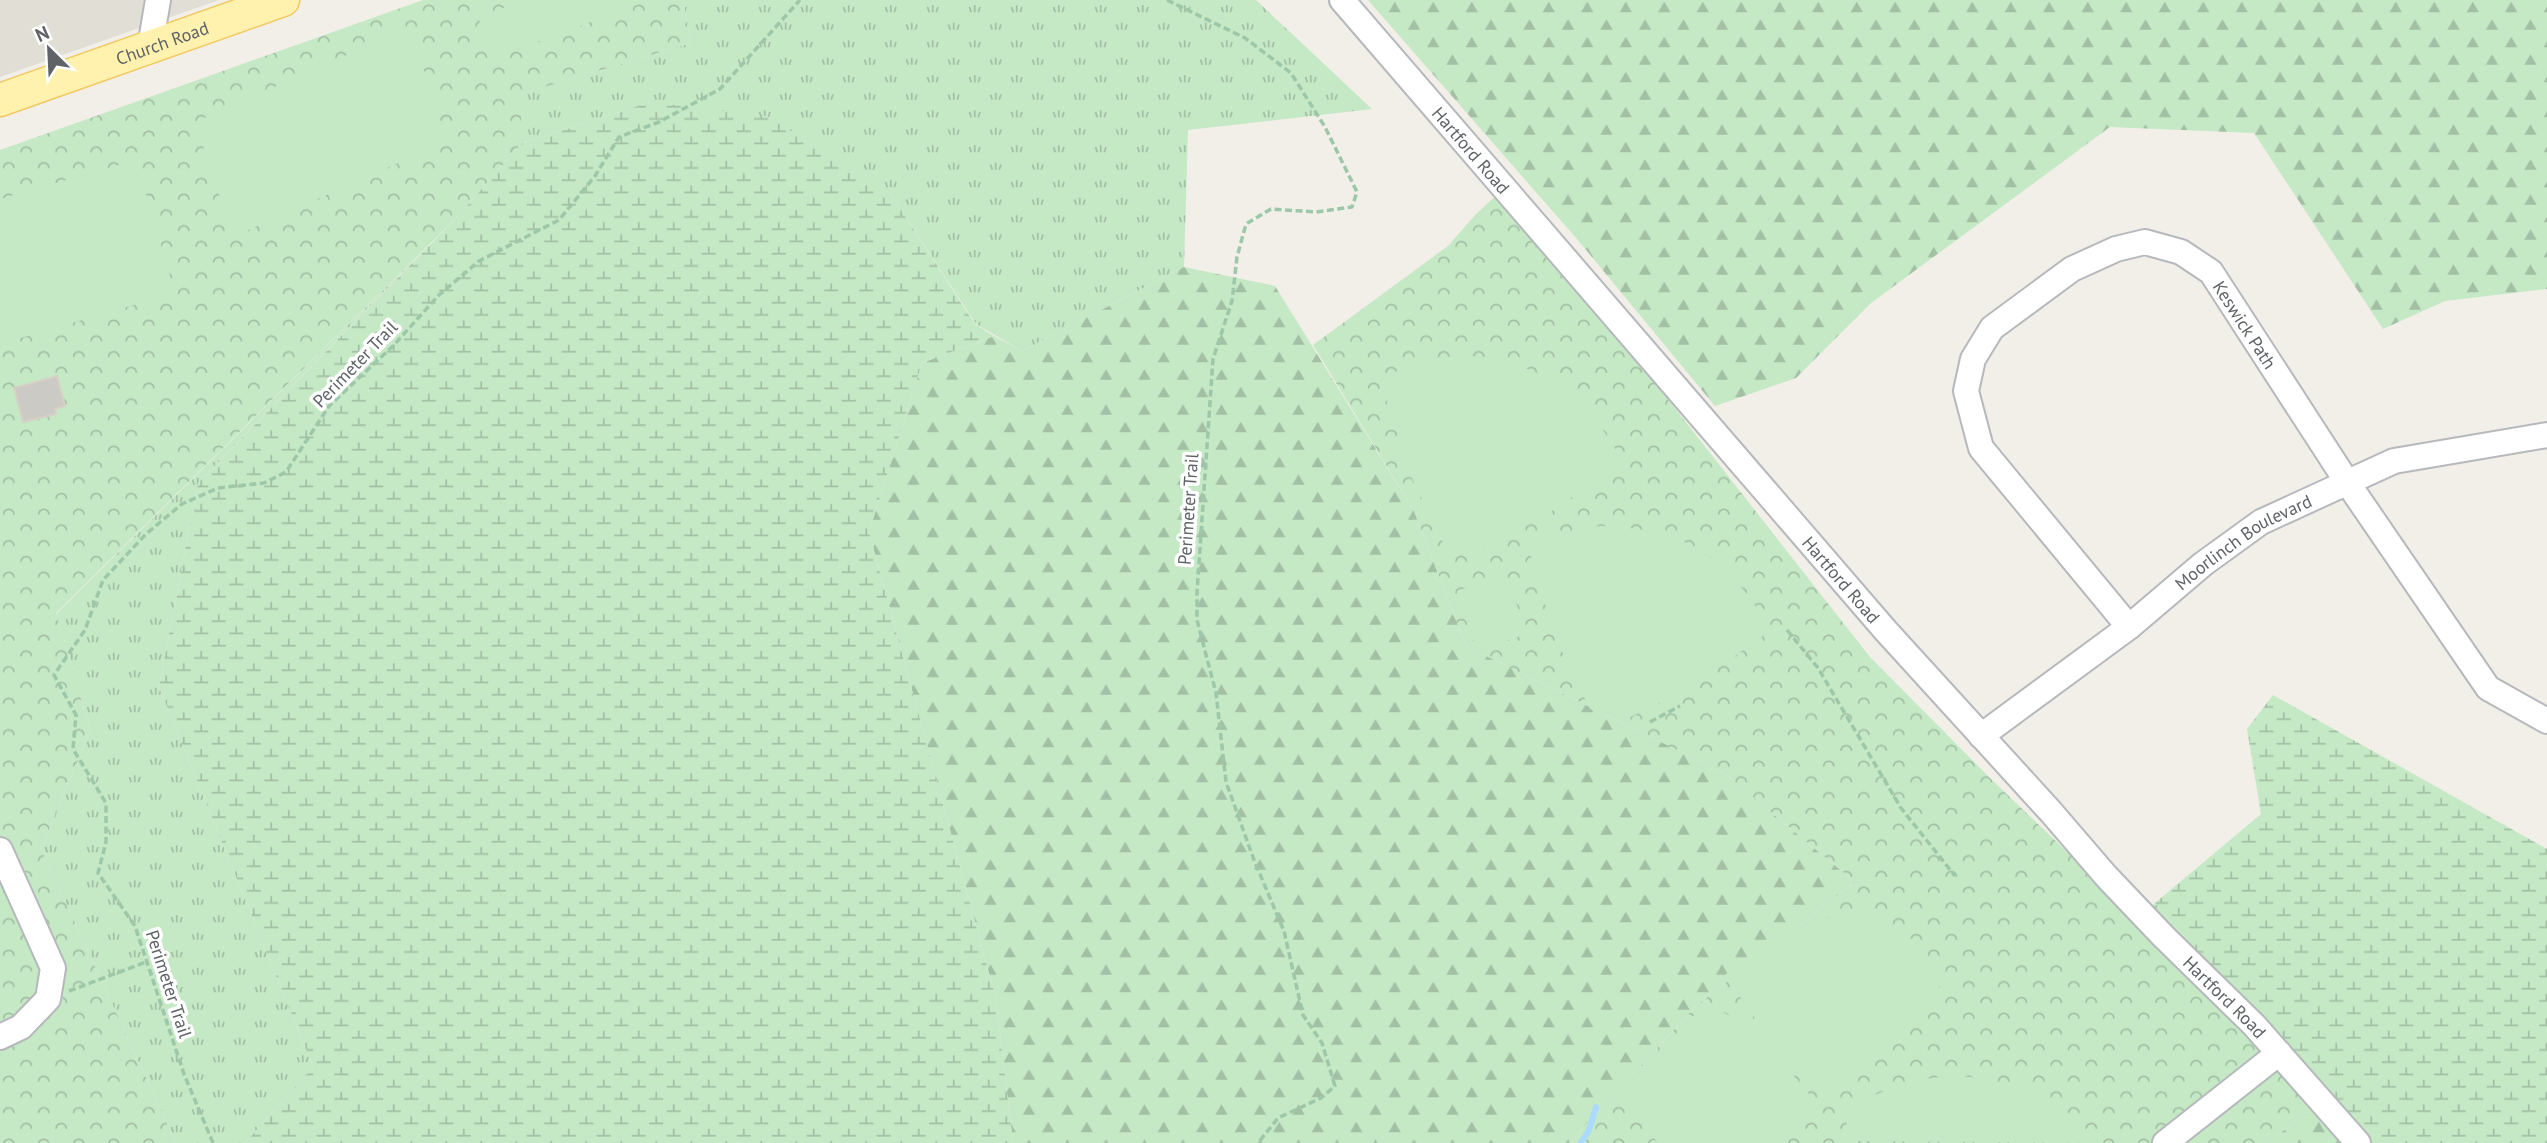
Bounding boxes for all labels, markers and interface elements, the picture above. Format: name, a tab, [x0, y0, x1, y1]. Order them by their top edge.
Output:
north arrow	[14, 14, 84, 84]
street label: Church Road	[113, 16, 212, 70]
text: N	[32, 20, 53, 47]
street label: Hartford Road	[1427, 102, 1515, 198]
street label: Keswick Path	[2208, 276, 2282, 373]
street label: Perimeter Trail	[308, 315, 403, 412]
street label: Perimeter Trail	[1173, 452, 1203, 566]
street label: Moorlinch Boulevard	[2170, 489, 2315, 595]
street label: Hartford Road	[1798, 531, 1885, 628]
street label: Perimeter Trail	[141, 927, 197, 1041]
street label: Hartford Road	[2178, 951, 2272, 1043]

